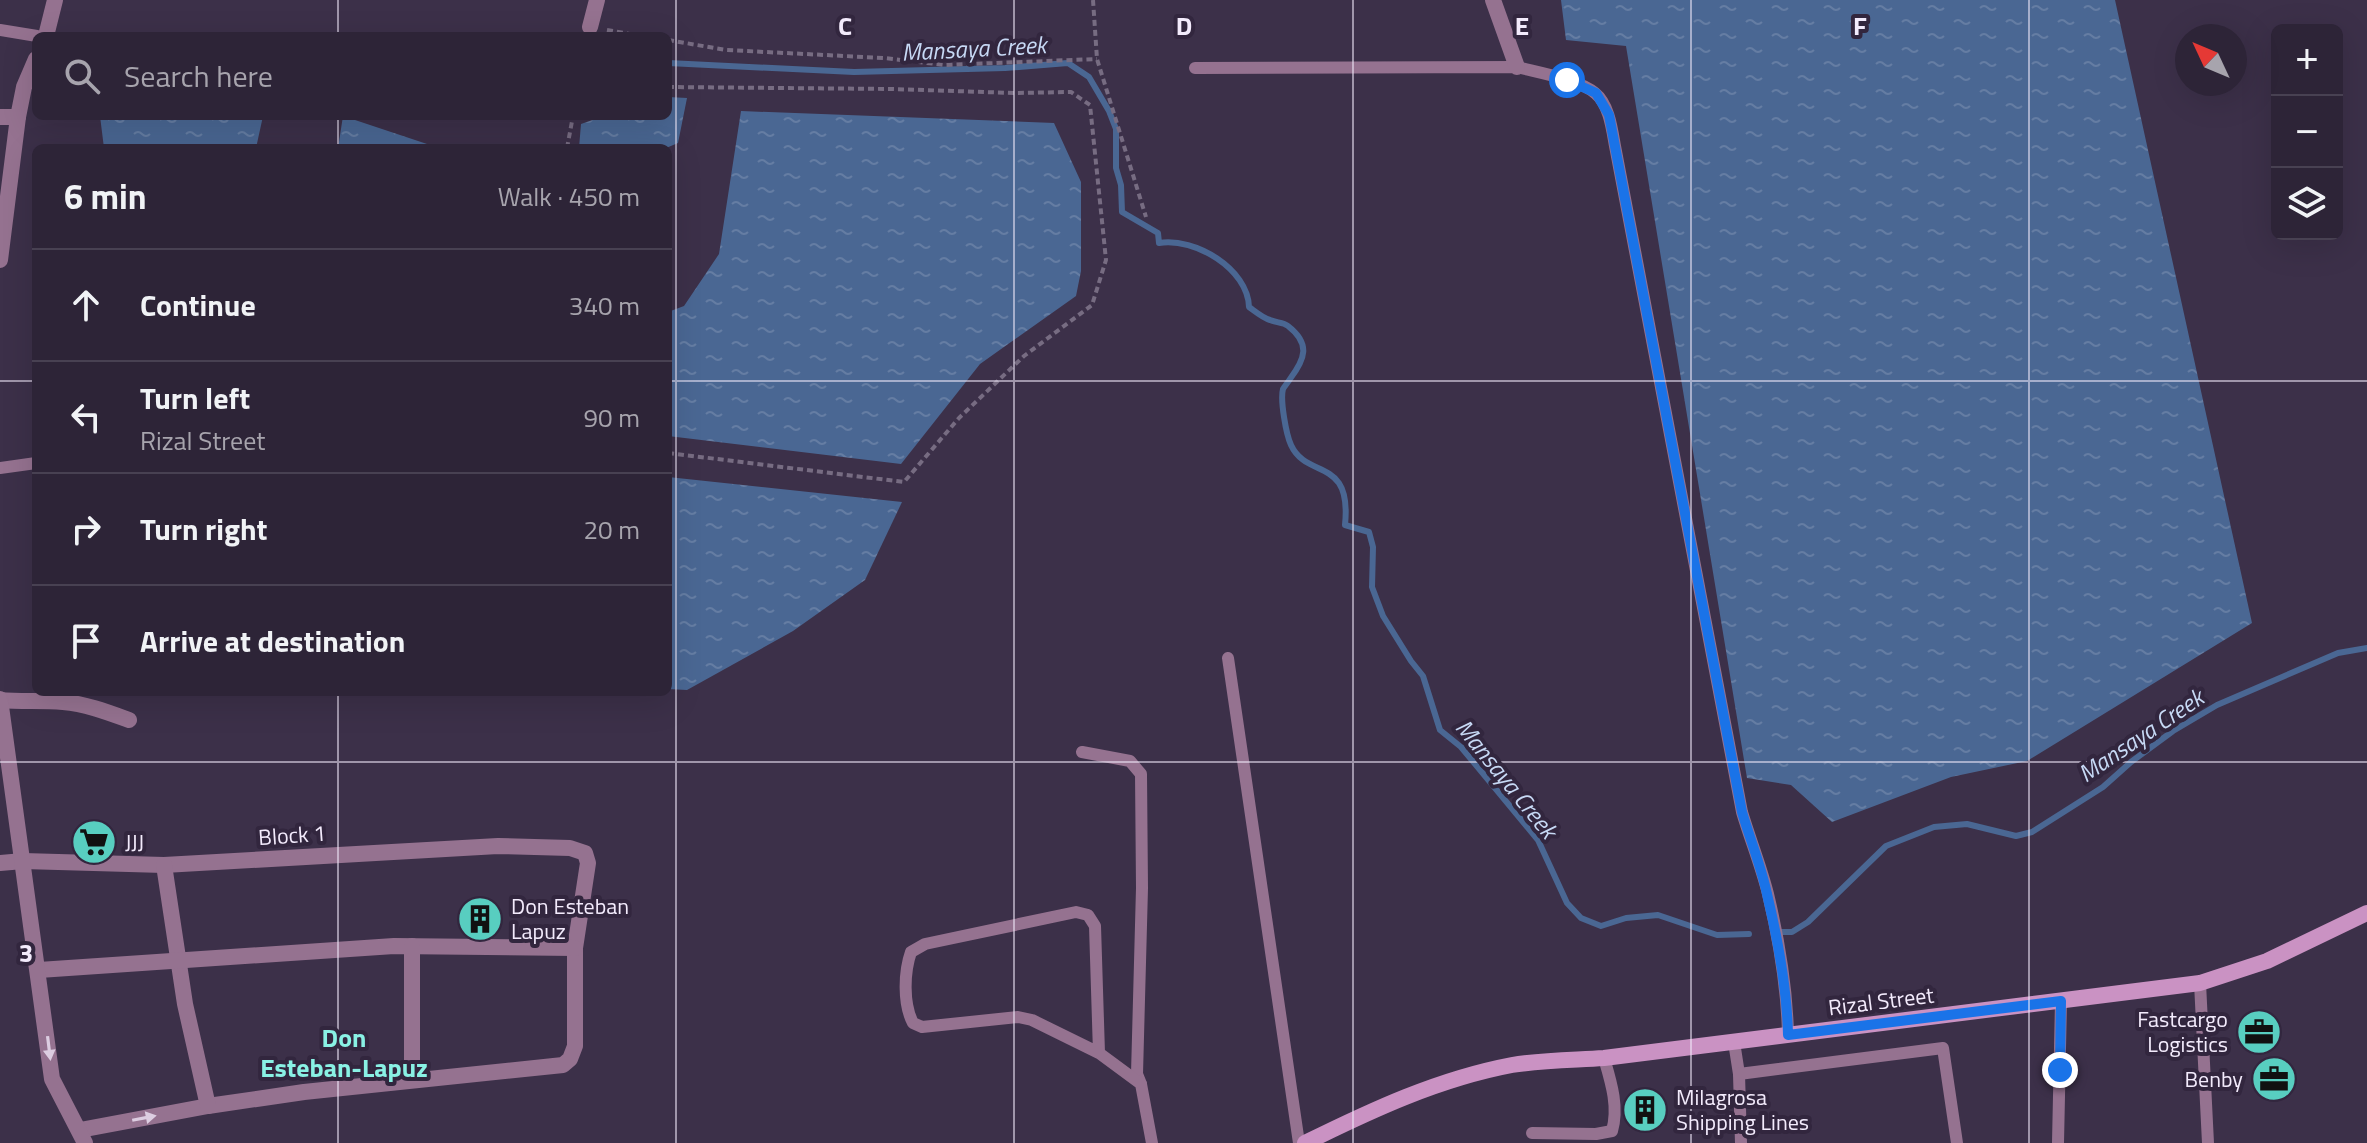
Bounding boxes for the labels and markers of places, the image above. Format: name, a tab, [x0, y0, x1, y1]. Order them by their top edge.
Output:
supermarket icon: JJJ	[70, 818, 118, 866]
place label: JJJ	[125, 825, 144, 859]
place label: Don Esteban Lapuz	[511, 889, 629, 948]
building icon: Don Esteban Lapuz	[456, 895, 504, 943]
place label: Fastcargo Logistics	[2137, 1002, 2228, 1061]
office icon: Fastcargo Logistics	[2235, 1008, 2283, 1056]
office icon: Benby	[2250, 1055, 2298, 1103]
place label: Benby	[2185, 1062, 2243, 1096]
place label: Milagrosa Shipping Lines	[1676, 1080, 1809, 1139]
building icon: Milagrosa Shipping Lines	[1621, 1086, 1669, 1134]

